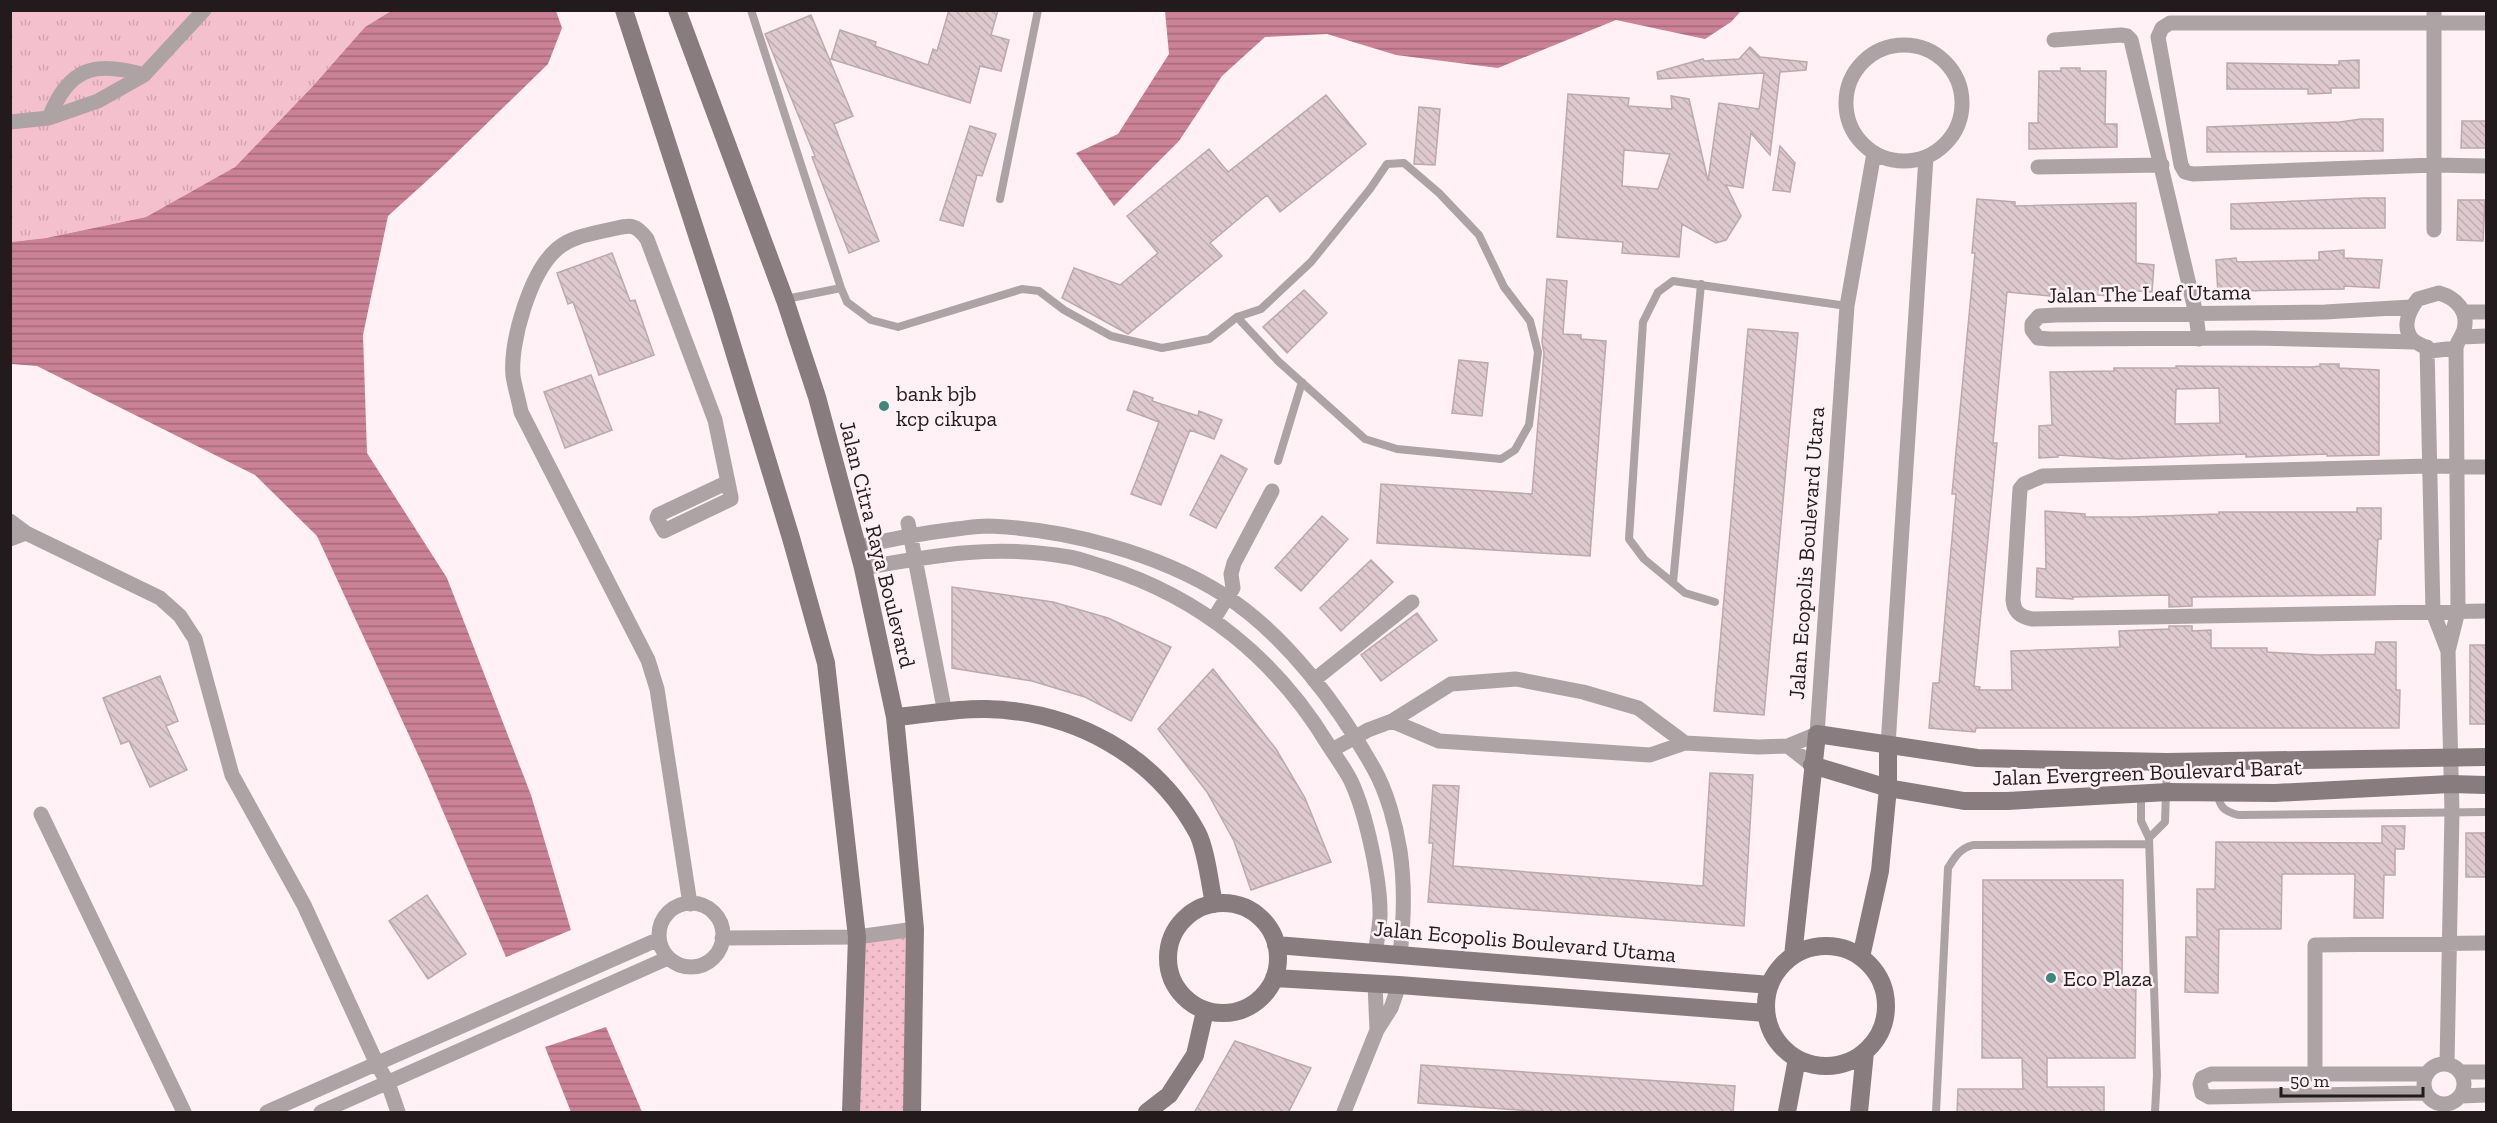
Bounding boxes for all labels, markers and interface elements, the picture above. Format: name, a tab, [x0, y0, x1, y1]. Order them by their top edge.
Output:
street label: Jalan The Leaf Utama	[2047, 278, 2252, 309]
place label: bank bjb kcp cikupa	[895, 380, 998, 432]
marker: bank bjb kcp cikupa	[877, 399, 891, 413]
street label: Jalan Ecopolis Boulevard Utara	[1783, 405, 1830, 700]
street label: Jalan Citra Raya Boulevard	[834, 418, 921, 671]
street label: Jalan Evergreen Boulevard Barat	[1992, 754, 2303, 791]
street label: Jalan Ecopolis Boulevard Utama	[1373, 915, 1678, 968]
place label: Eco Plaza	[2063, 965, 2153, 992]
marker: Eco Plaza	[2044, 971, 2058, 985]
scale bar	[2281, 1060, 2424, 1098]
text: 50 m	[2290, 1070, 2330, 1092]

